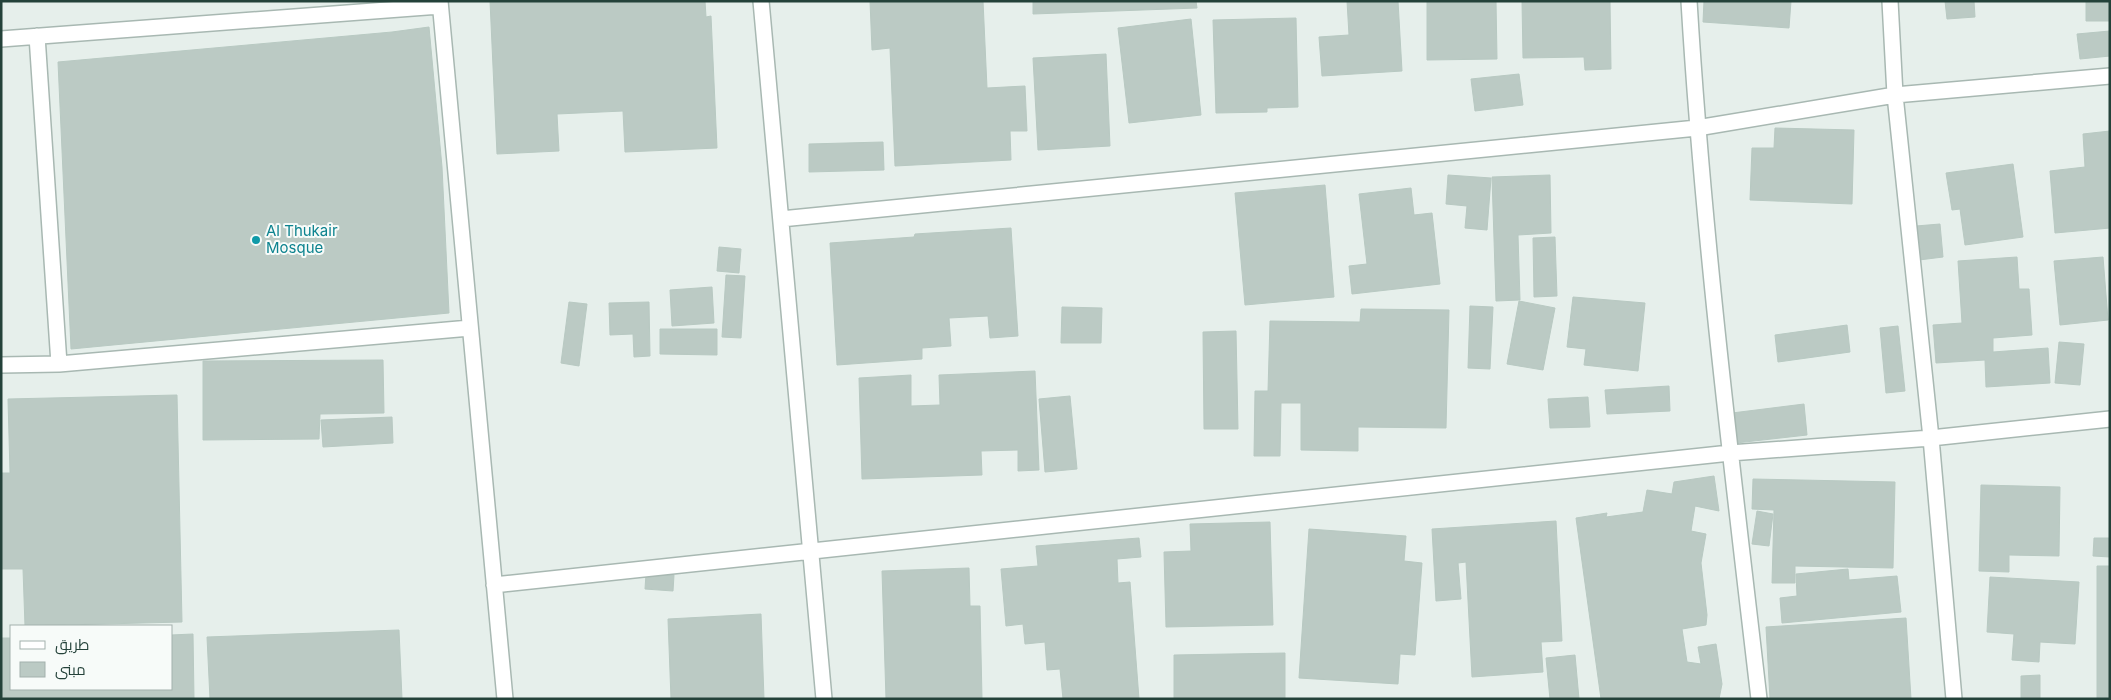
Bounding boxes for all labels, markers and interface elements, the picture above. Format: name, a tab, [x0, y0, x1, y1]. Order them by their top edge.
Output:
place label: Al Thukair Mosque	[266, 221, 338, 257]
marker: Al Thukair Mosque	[250, 234, 262, 246]
legend	[10, 625, 172, 690]
text: طريق	[55, 635, 89, 655]
text: مبنى	[55, 660, 86, 680]

